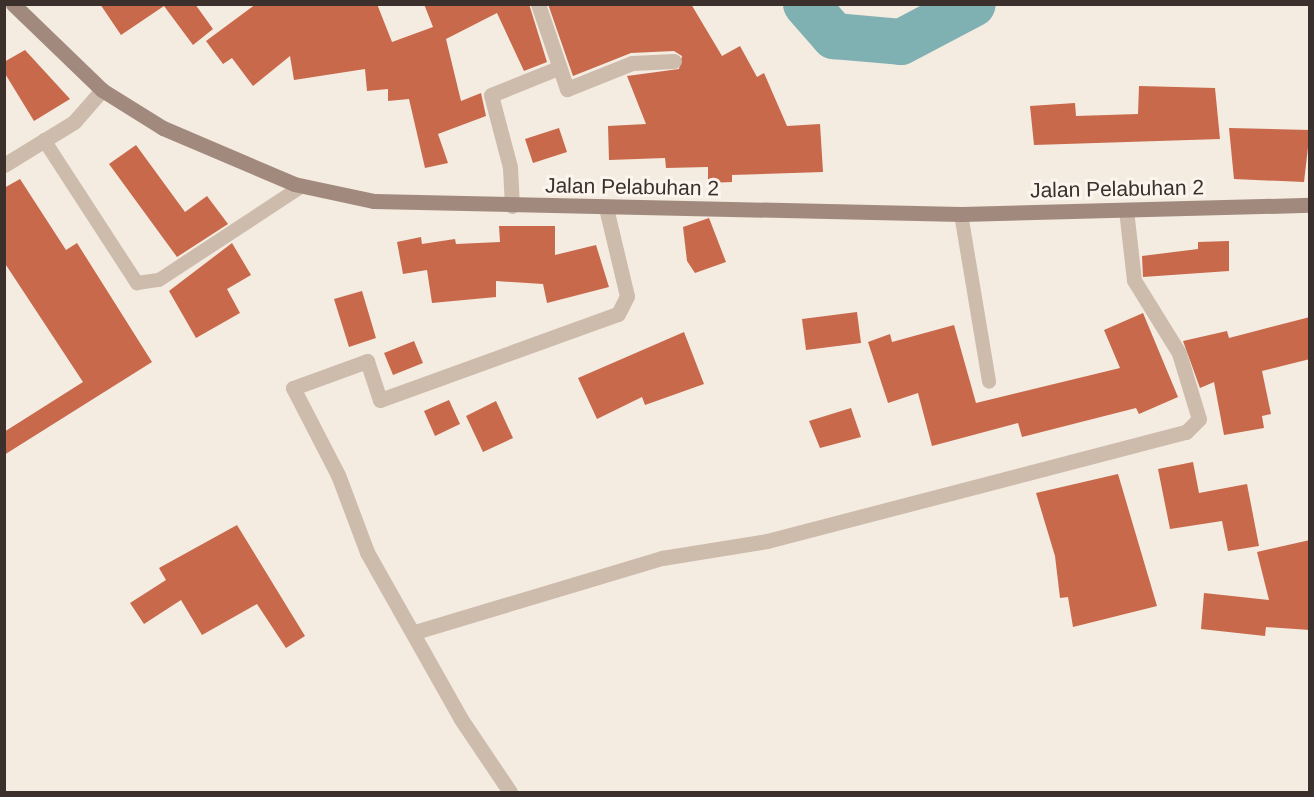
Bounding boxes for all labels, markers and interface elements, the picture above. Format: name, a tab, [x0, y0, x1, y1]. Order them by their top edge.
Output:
street label: Jalan Pelabuhan 2	[545, 173, 719, 201]
street label: Jalan Pelabuhan 2	[1030, 175, 1204, 203]

